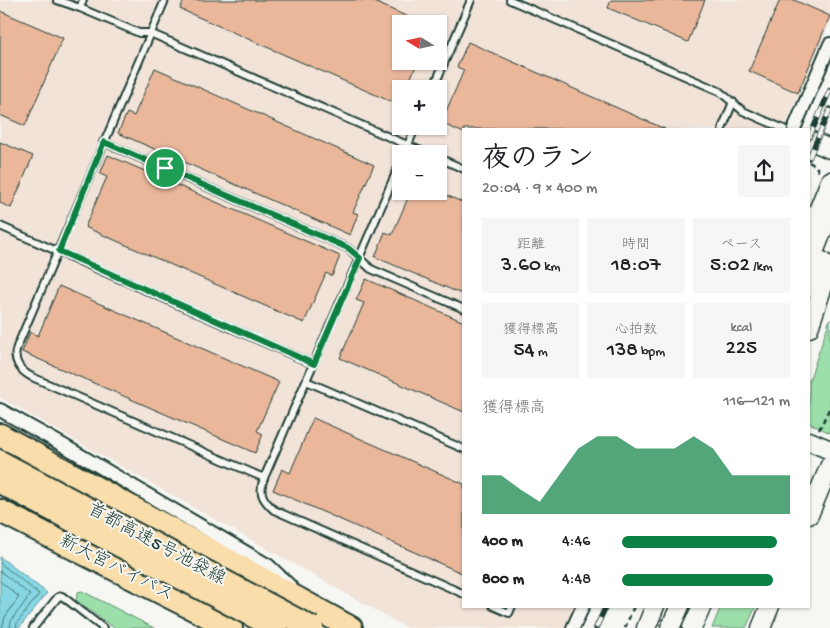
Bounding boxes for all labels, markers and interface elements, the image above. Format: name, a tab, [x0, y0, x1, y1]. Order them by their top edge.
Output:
north arrow	[392, 15, 448, 70]
map controls	[392, 15, 447, 200]
button: +	[392, 80, 447, 135]
text: 夜のラン	[482, 144, 594, 177]
button: −	[392, 145, 447, 200]
button: share	[738, 145, 790, 197]
pin	[144, 147, 186, 189]
icon: arrive	[151, 154, 179, 182]
text: 20:04 · 9 × 400 m	[482, 180, 597, 199]
text: 距離	[517, 237, 545, 254]
text: 時間	[622, 237, 650, 254]
text: ペース	[721, 237, 762, 254]
text: 3.60	[501, 254, 541, 279]
text: 18:07	[611, 254, 661, 279]
text: 5:02	[710, 254, 750, 279]
text: km	[541, 259, 560, 276]
text: /km	[750, 259, 773, 276]
text: kcal	[730, 320, 752, 337]
text: 獲得標高	[503, 322, 559, 339]
text: 心拍数	[615, 322, 657, 339]
text: 225	[726, 337, 757, 362]
text: 54	[514, 339, 535, 364]
text: 138	[607, 339, 638, 364]
text: m	[535, 344, 548, 361]
text: bpm	[638, 344, 665, 361]
text: 116–121 m	[723, 393, 790, 412]
text: 獲得標高	[482, 400, 546, 419]
street label: 首都高速5号池袋線	[83, 499, 229, 590]
street label: 新大宮バイパス	[55, 530, 177, 607]
text: 400 m	[482, 533, 523, 552]
text: 4:46	[562, 533, 590, 552]
text: 800 m	[482, 571, 524, 590]
text: 4:48	[562, 571, 591, 590]

